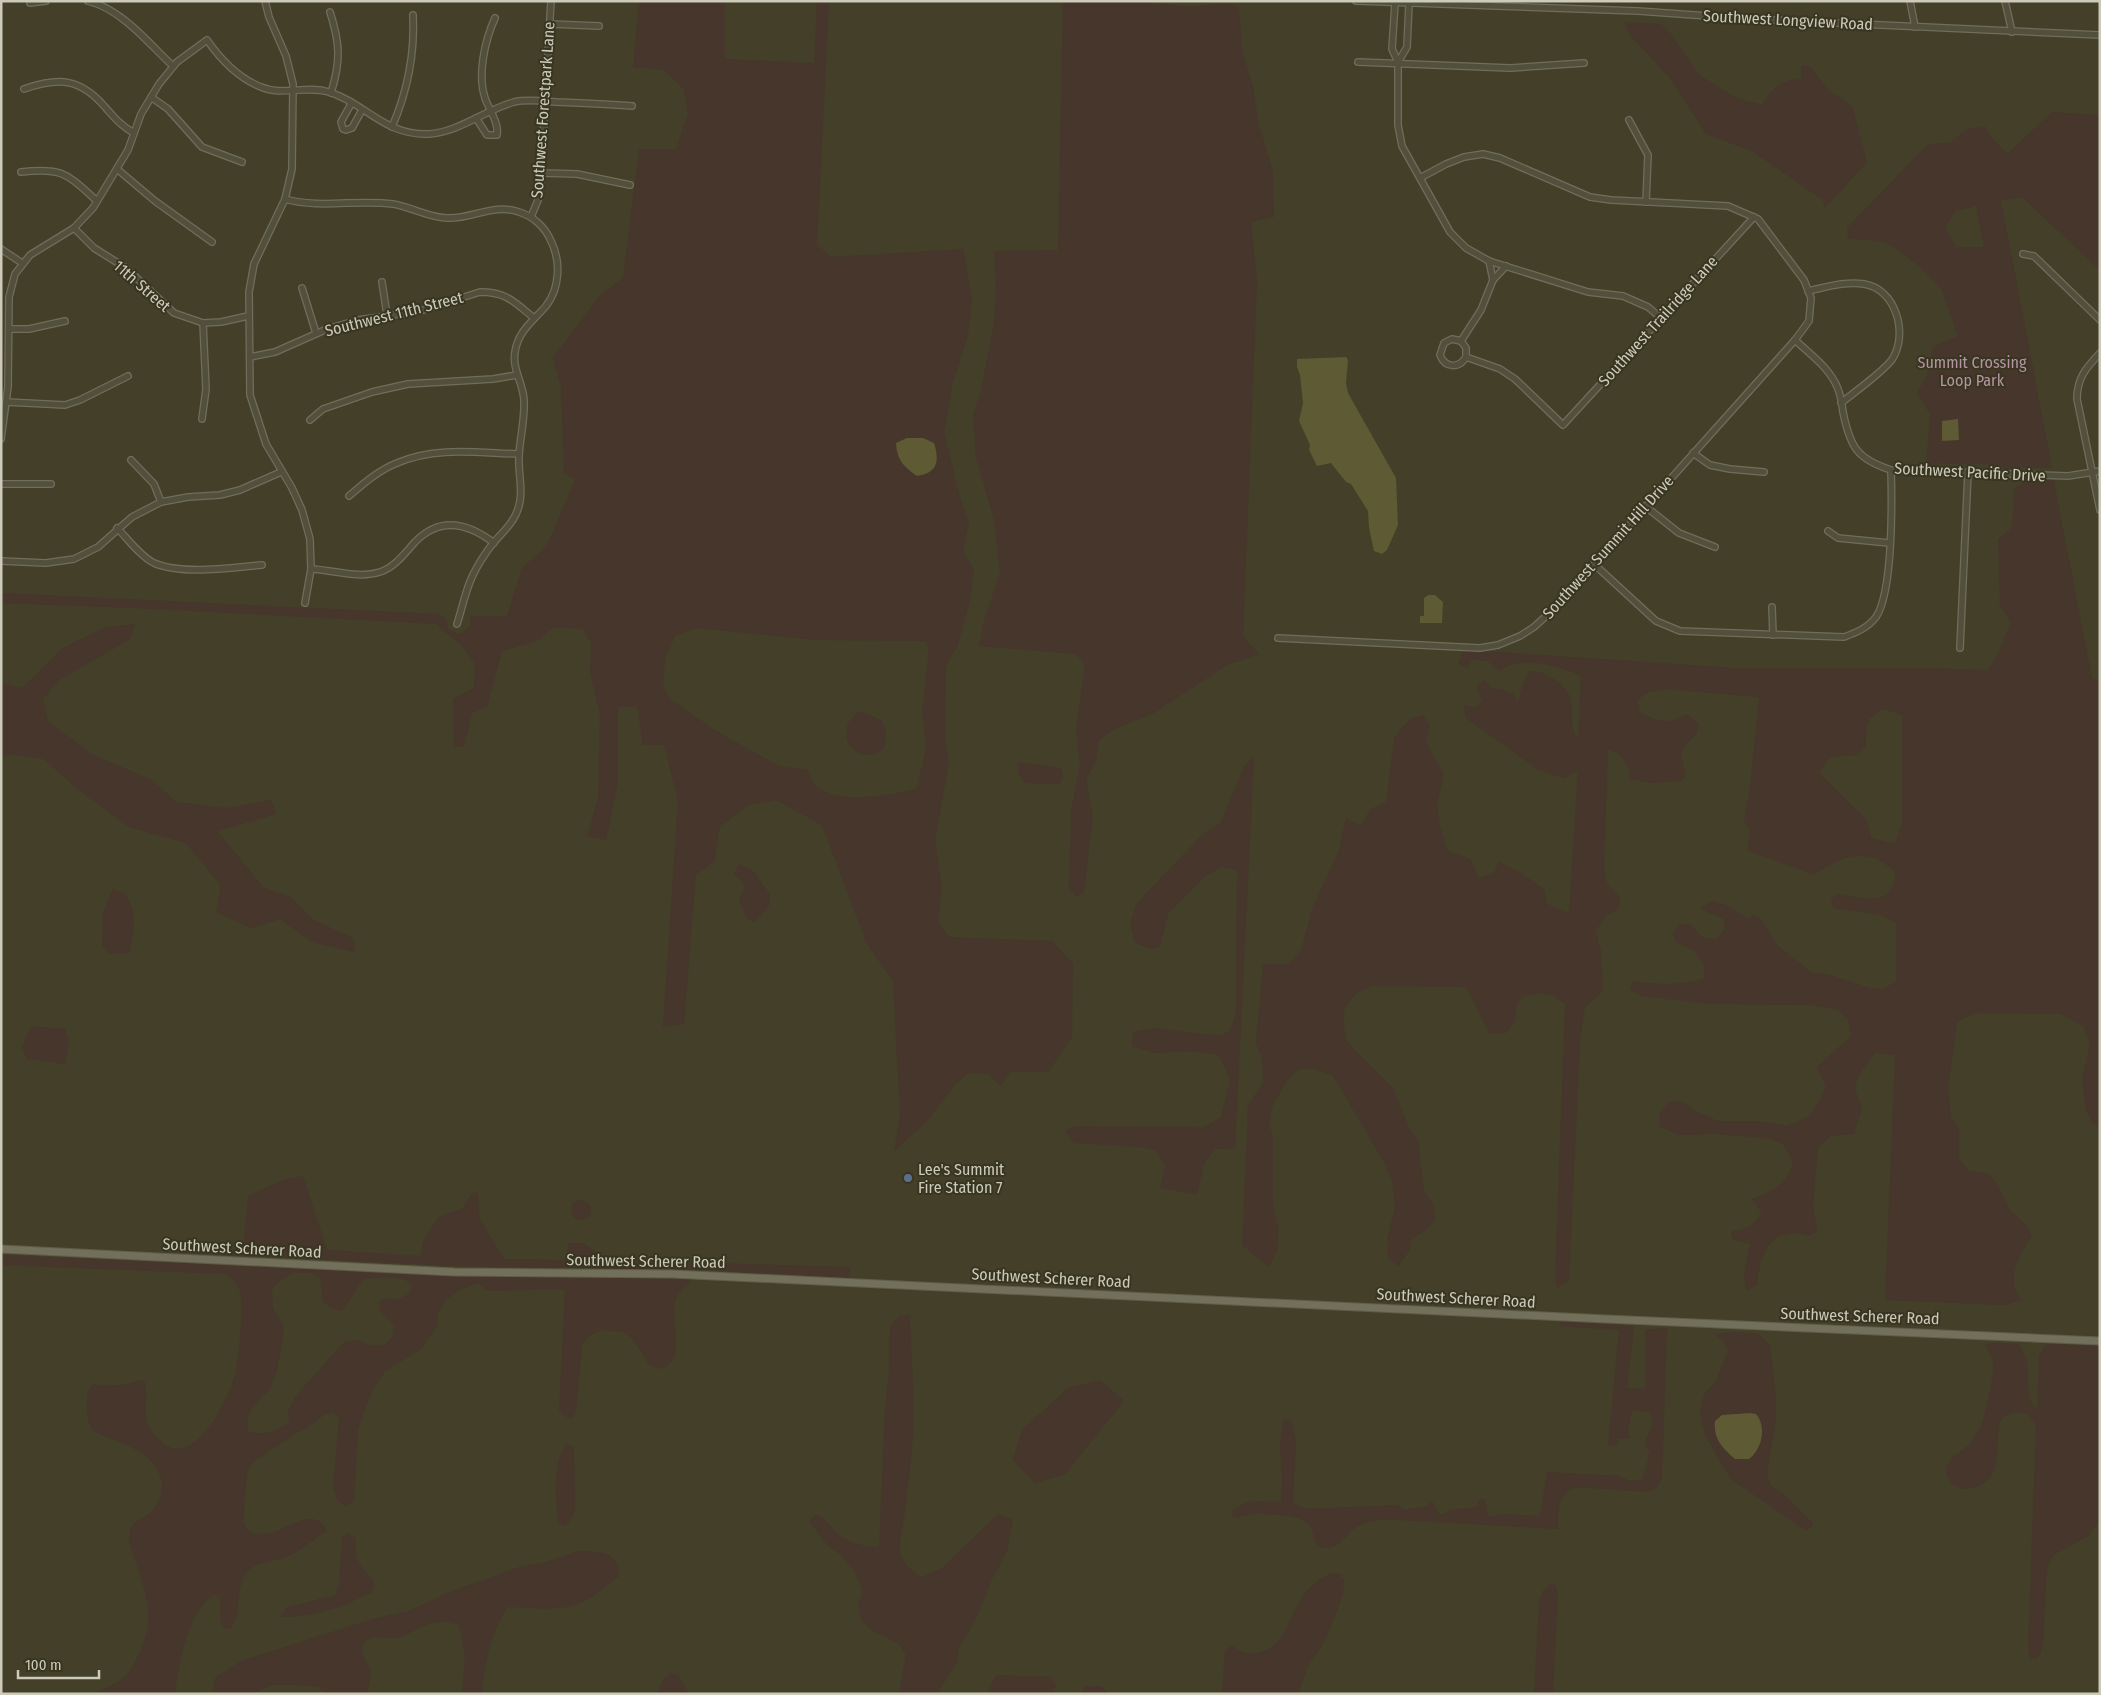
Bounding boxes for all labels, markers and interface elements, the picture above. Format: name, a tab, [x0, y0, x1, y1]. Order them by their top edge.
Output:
street label: Southwest Longview Road	[1703, 6, 1873, 34]
street label: Southwest Forestpark Lane	[527, 21, 559, 199]
street label: Southwest Trailridge Lane	[1594, 252, 1722, 390]
street label: 11th Street	[110, 256, 175, 316]
street label: Southwest 11th Street	[323, 287, 466, 340]
park label: Summit Crossing Loop Park	[1918, 353, 2027, 390]
street label: Southwest Pacific Drive	[1894, 459, 2046, 485]
street label: Southwest Summit Hill Drive	[1539, 471, 1677, 623]
place label: Lee's Summit Fire Station 7	[918, 1160, 1005, 1197]
marker: Lee's Summit Fire Station 7	[902, 1172, 914, 1184]
street label: Southwest Scherer Road	[162, 1234, 322, 1262]
street label: Southwest Scherer Road	[566, 1250, 726, 1272]
street label: Southwest Scherer Road	[971, 1264, 1131, 1292]
street label: Southwest Scherer Road	[1376, 1284, 1536, 1312]
street label: Southwest Scherer Road	[1780, 1304, 1940, 1328]
scale bar	[18, 1648, 99, 1680]
text: 100 m	[25, 1656, 62, 1674]

